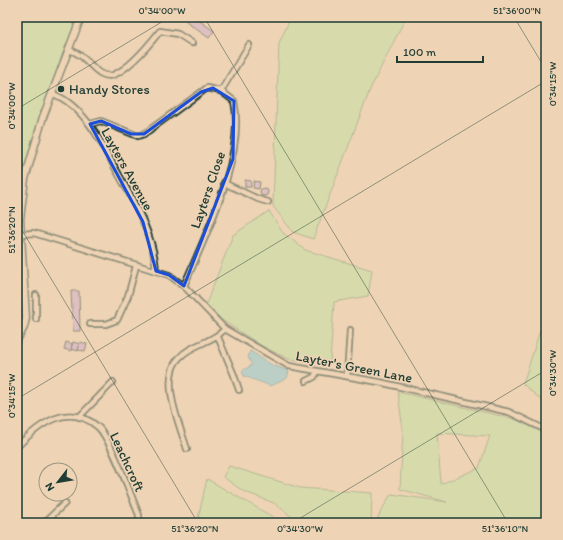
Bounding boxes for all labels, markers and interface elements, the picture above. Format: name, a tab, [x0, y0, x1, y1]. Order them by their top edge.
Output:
text: 0°34'00"W	[139, 4, 186, 17]
text: 51°36'00"N	[493, 4, 541, 17]
scale bar	[397, 38, 483, 64]
text: 100 m	[403, 45, 436, 59]
text: 0°34'15"W	[546, 61, 559, 106]
place label: Handy Stores	[69, 81, 150, 98]
text: 0°34'00"W	[5, 82, 18, 129]
marker: Handy Stores	[56, 84, 66, 94]
street label: Layters Avenue	[97, 125, 157, 214]
street label: Layters Close	[187, 149, 229, 231]
text: 51°36'20"N	[5, 206, 18, 254]
street label: Layter's Green Lane	[294, 347, 414, 387]
text: 0°34'30"W	[546, 349, 559, 396]
text: 0°34'15"W	[5, 373, 18, 418]
street label: Leachcroft	[106, 429, 148, 495]
north arrow	[38, 462, 78, 502]
text: N	[42, 480, 57, 493]
text: 51°36'20"N	[171, 522, 219, 535]
text: 0°34'30"W	[277, 522, 324, 535]
text: 51°36'10"N	[482, 522, 529, 535]

